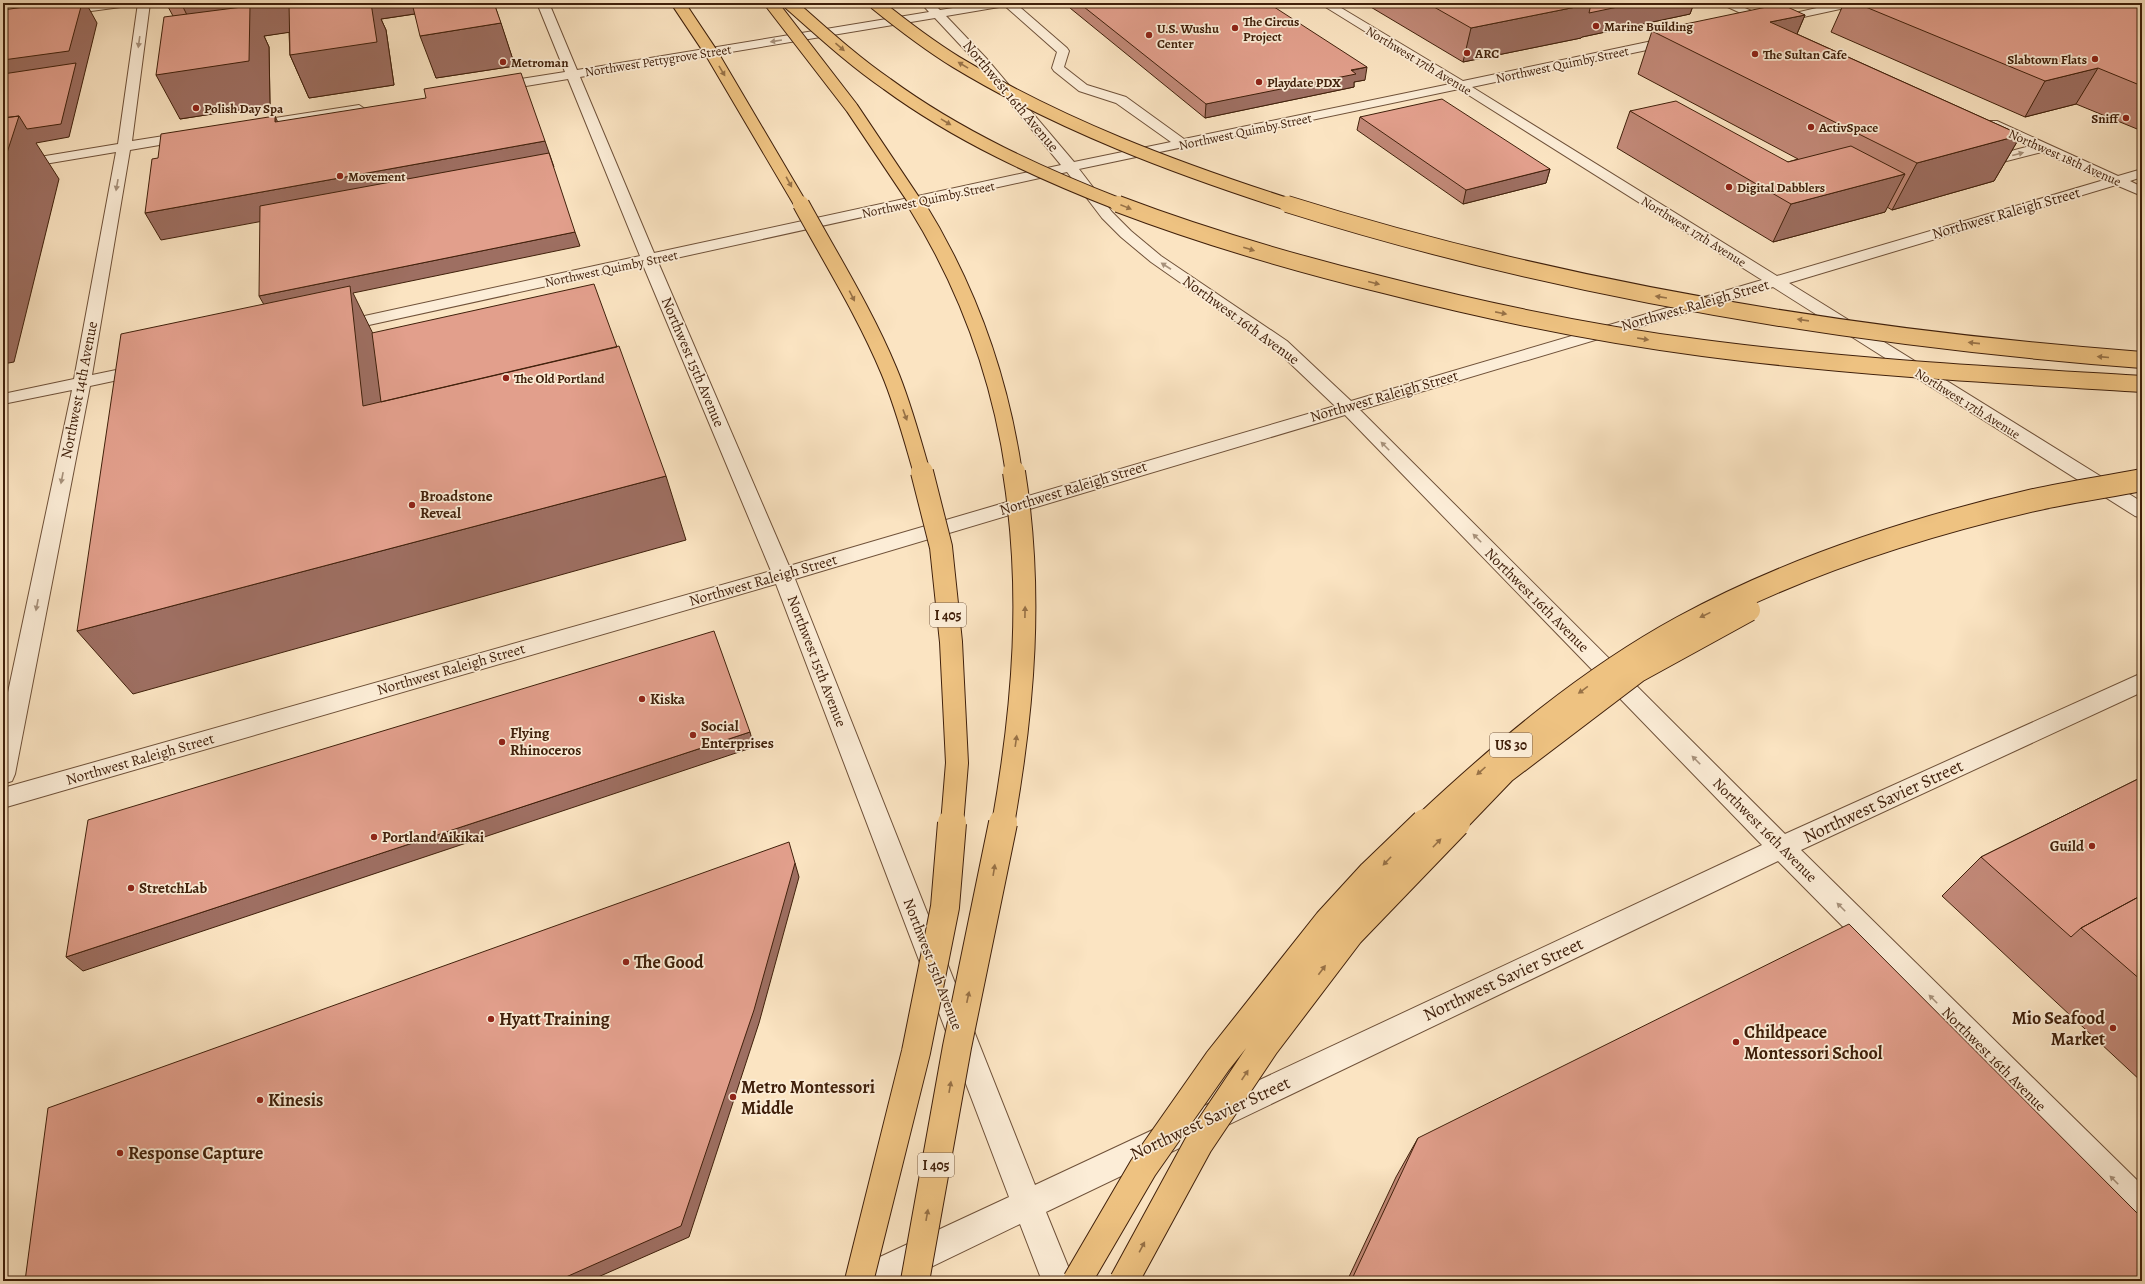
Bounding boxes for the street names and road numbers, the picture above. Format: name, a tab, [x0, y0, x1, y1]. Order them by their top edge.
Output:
street label: Northwest 17th Avenue	[1363, 22, 1475, 99]
street label: Northwest 16th Avenue	[958, 36, 1064, 156]
street label: Northwest Pettygrove Street	[583, 40, 733, 81]
street label: Northwest Quimby Street	[1494, 42, 1631, 87]
street label: Northwest Quimby Street	[1177, 109, 1314, 154]
street label: Northwest 18th Avenue	[2006, 125, 2124, 190]
street label: Northwest Quimby Street	[860, 177, 997, 222]
street label: Northwest Raleigh Street	[1930, 182, 2082, 244]
street label: Northwest 17th Avenue	[1638, 192, 1750, 271]
street label: Northwest Quimby Street	[543, 246, 680, 291]
street label: Northwest 16th Avenue	[1178, 271, 1304, 369]
street label: Northwest Raleigh Street	[1619, 274, 1771, 336]
street label: Northwest 15th Avenue	[657, 294, 730, 430]
street label: Northwest 14th Avenue	[56, 319, 102, 461]
street label: Northwest 17th Avenue	[1912, 364, 2024, 443]
street label: Northwest Raleigh Street	[1308, 365, 1460, 427]
street label: Northwest Raleigh Street	[997, 456, 1149, 520]
street label: Northwest 16th Avenue	[1480, 543, 1594, 657]
street label: Northwest Raleigh Street	[687, 549, 839, 611]
street label: Northwest 15th Avenue	[783, 592, 851, 730]
road number: I 405	[930, 603, 966, 627]
street label: Northwest Raleigh Street	[375, 638, 527, 700]
street label: Northwest Raleigh Street	[64, 728, 216, 790]
road number: US 30	[1490, 733, 1532, 757]
street label: Northwest Savier Street	[1799, 753, 1967, 849]
street label: Northwest 16th Avenue	[1708, 773, 1822, 887]
street label: Northwest 15th Avenue	[899, 895, 967, 1033]
street label: Northwest Savier Street	[1419, 931, 1587, 1027]
street label: Northwest 16th Avenue	[1937, 1002, 2051, 1116]
street label: Northwest Savier Street	[1126, 1070, 1294, 1166]
road number: I 405	[918, 1153, 954, 1177]

